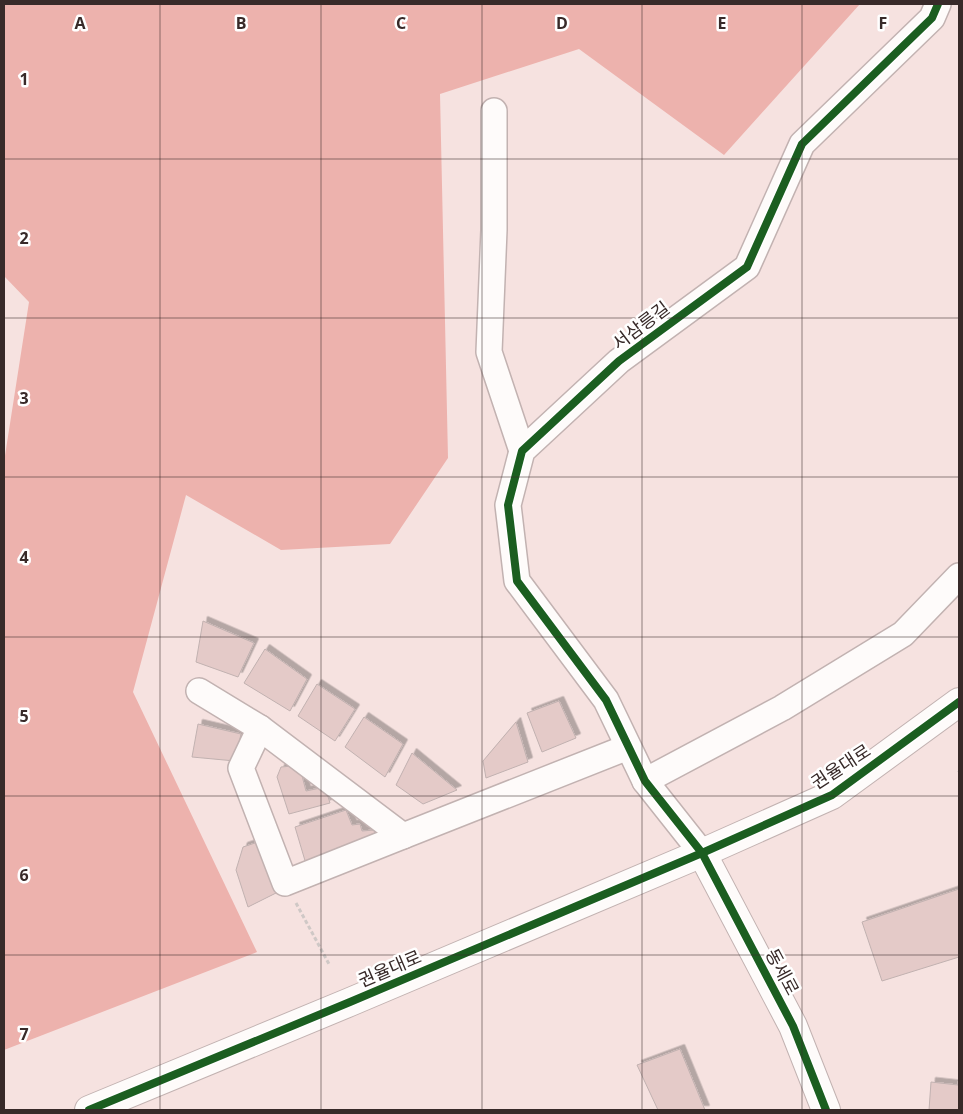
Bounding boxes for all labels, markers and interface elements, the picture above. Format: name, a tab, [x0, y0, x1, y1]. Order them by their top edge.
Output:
text: A	[74, 12, 86, 34]
text: B	[236, 12, 246, 34]
text: C	[396, 12, 406, 34]
text: D	[556, 12, 568, 34]
text: E	[718, 12, 727, 34]
text: F	[879, 12, 887, 34]
text: 1	[19, 68, 29, 90]
text: 2	[19, 227, 29, 249]
street label: 서삼릉길	[607, 296, 674, 355]
text: 3	[19, 387, 29, 409]
text: 4	[19, 546, 29, 568]
text: 5	[19, 705, 29, 727]
street label: 권율대로	[806, 738, 875, 794]
text: 6	[19, 864, 29, 886]
street label: 권율대로	[354, 944, 425, 992]
street label: 동세로	[761, 944, 805, 999]
text: 7	[19, 1023, 29, 1045]

